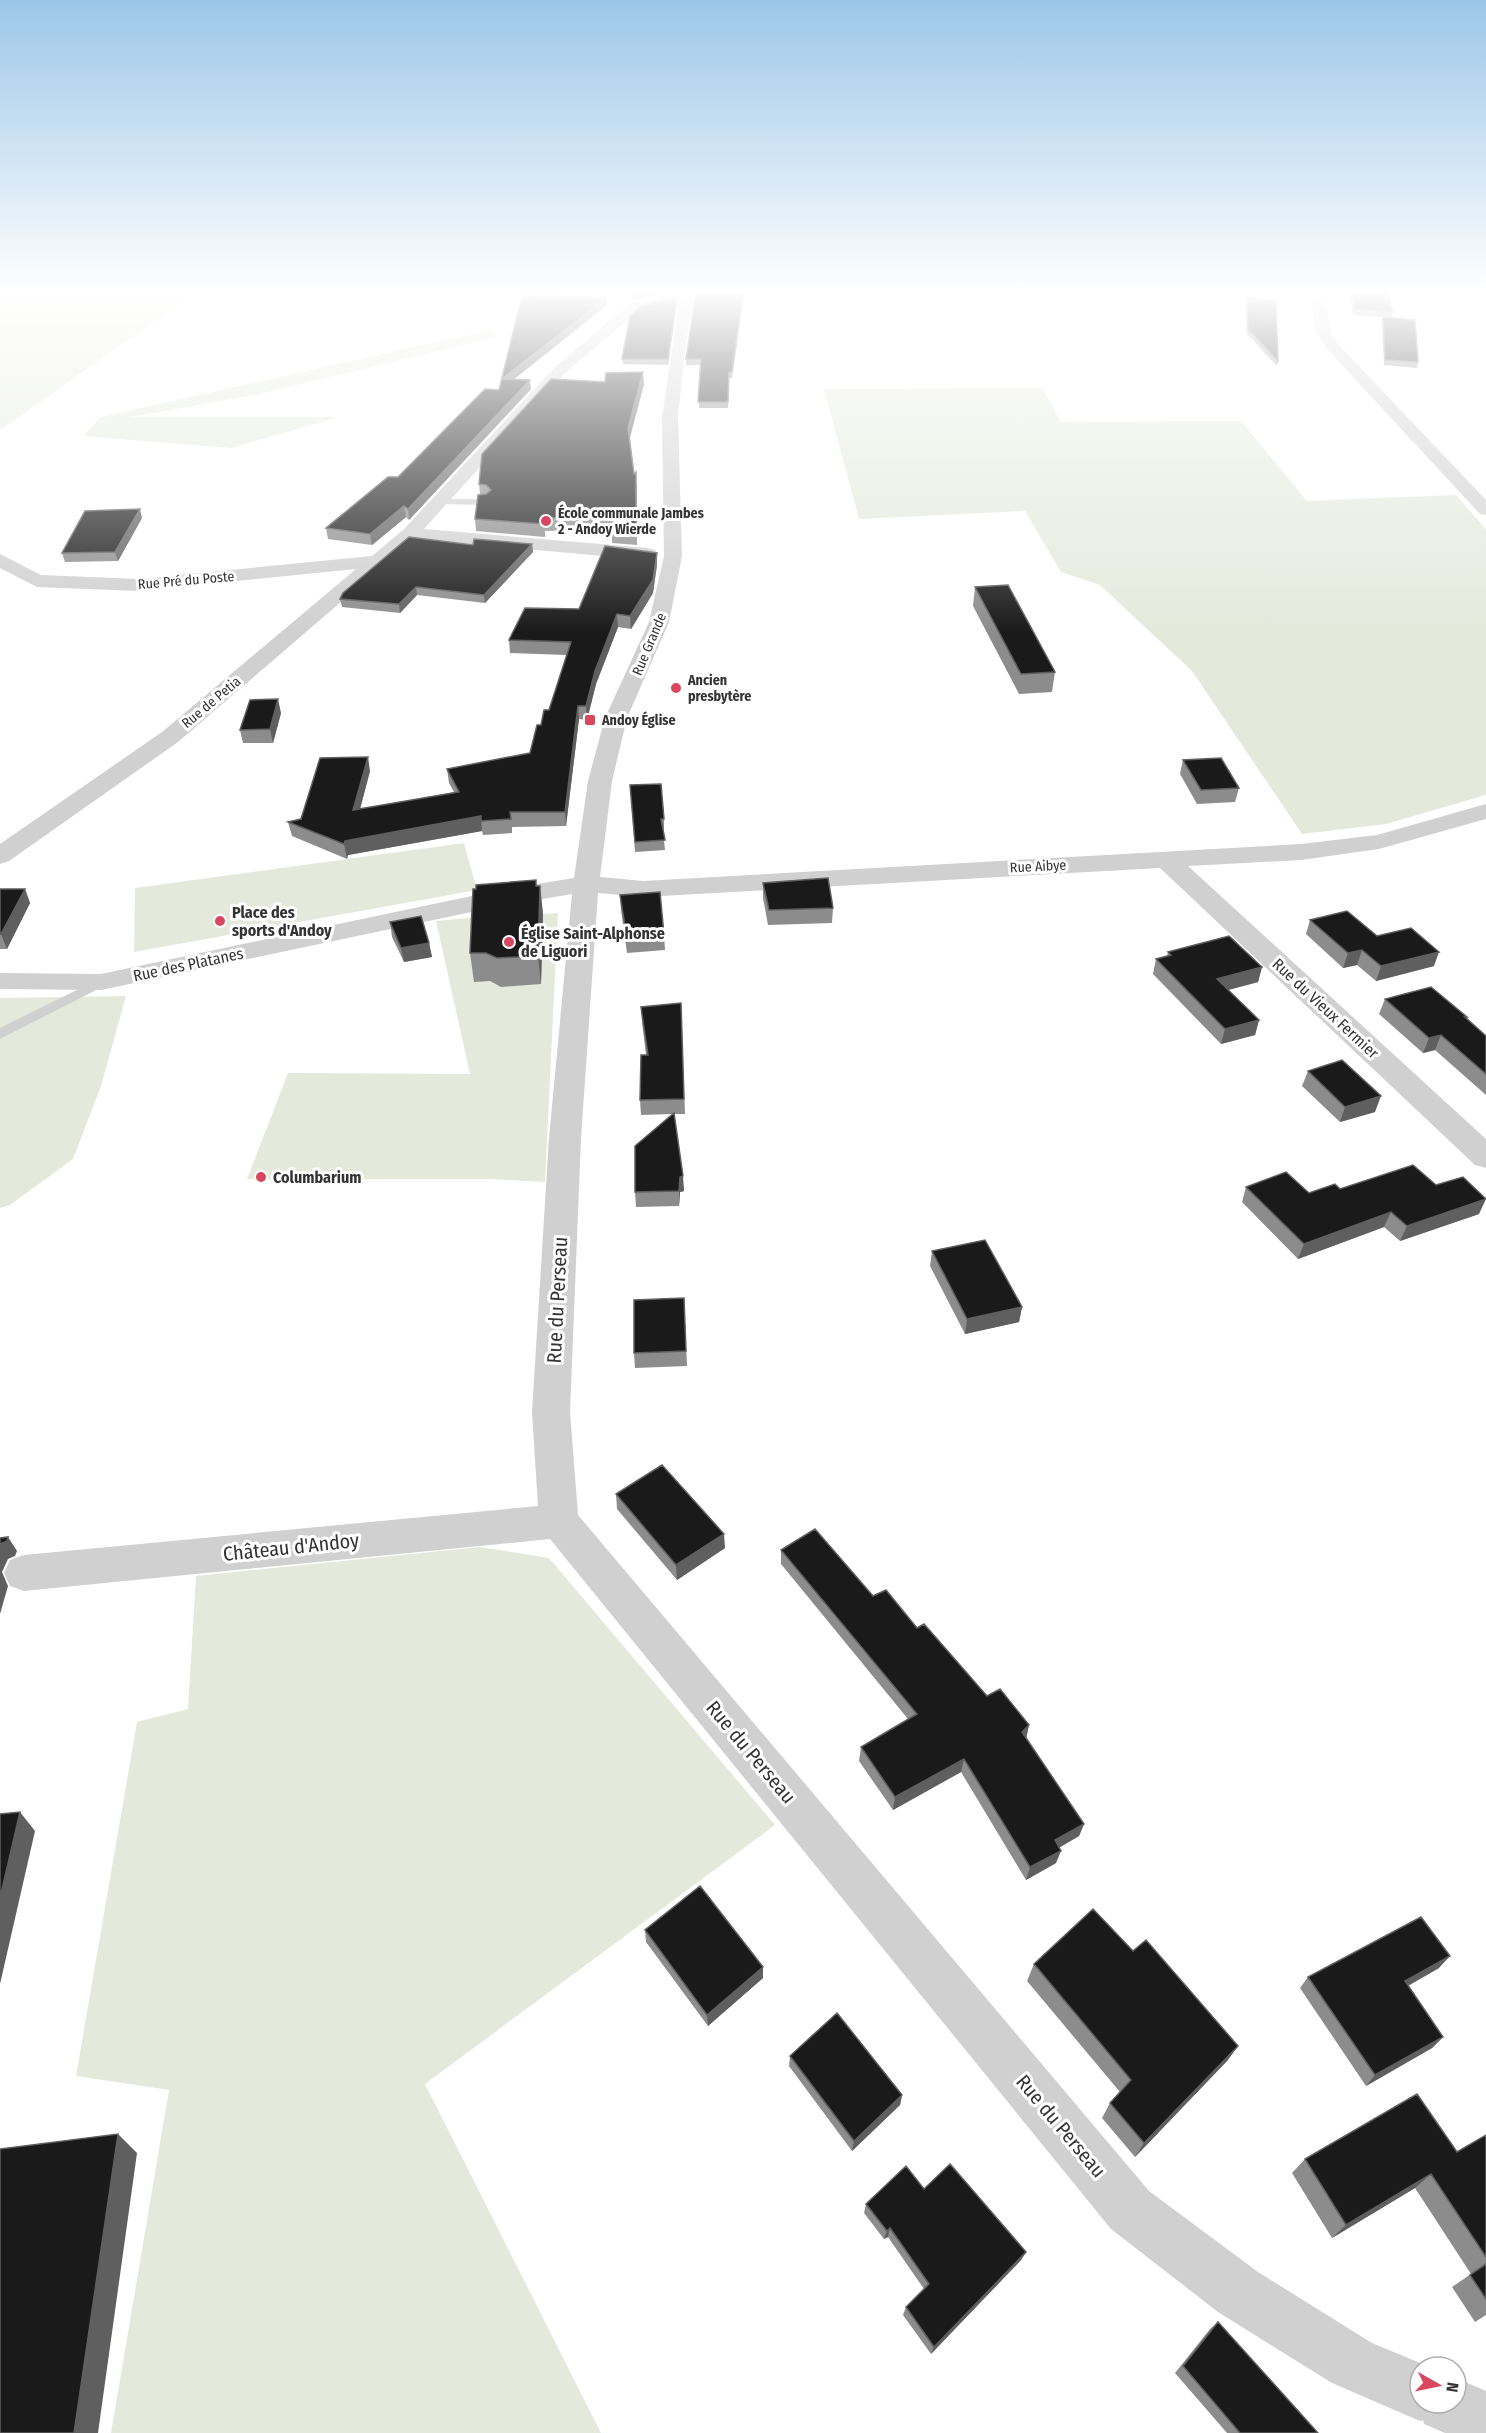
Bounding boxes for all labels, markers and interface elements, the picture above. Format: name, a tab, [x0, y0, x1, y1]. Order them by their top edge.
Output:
place label: École communale Jambes 2 - Andoy Wierde	[557, 504, 704, 538]
marker: École communale Jambes 2 - Andoy Wierde	[539, 514, 553, 528]
street label: Rue Pré du Poste	[137, 568, 235, 593]
street label: Rue Grande	[629, 610, 670, 678]
place label: Ancien presbytère	[687, 672, 751, 705]
street label: Rue de Petia	[178, 673, 244, 732]
marker: Ancien presbytère	[669, 681, 683, 695]
place label: Andoy Église	[601, 711, 676, 729]
marker: Andoy Église	[583, 713, 597, 727]
street label: Rue Aibye	[1009, 857, 1067, 876]
place label: Place des sports d'Andoy	[232, 903, 332, 940]
marker: Place des sports d'Andoy	[213, 914, 227, 928]
place label: Église Saint-Alphonse de Liguori	[521, 923, 665, 961]
marker: Église Saint-Alphonse de Liguori	[502, 935, 516, 949]
street label: Rue des Platanes	[131, 944, 245, 985]
street label: Rue du Vieux Fermier	[1269, 954, 1383, 1063]
place label: Columbarium	[273, 1168, 362, 1187]
marker: Columbarium	[254, 1170, 268, 1184]
street label: Rue du Perseau	[542, 1236, 572, 1364]
street label: Château d'Andoy	[222, 1528, 360, 1566]
street label: Rue du Perseau	[701, 1696, 801, 1808]
street label: Rue du Perseau	[1011, 2070, 1111, 2182]
north arrow	[1408, 2355, 1468, 2415]
text: N	[1442, 2381, 1462, 2393]

